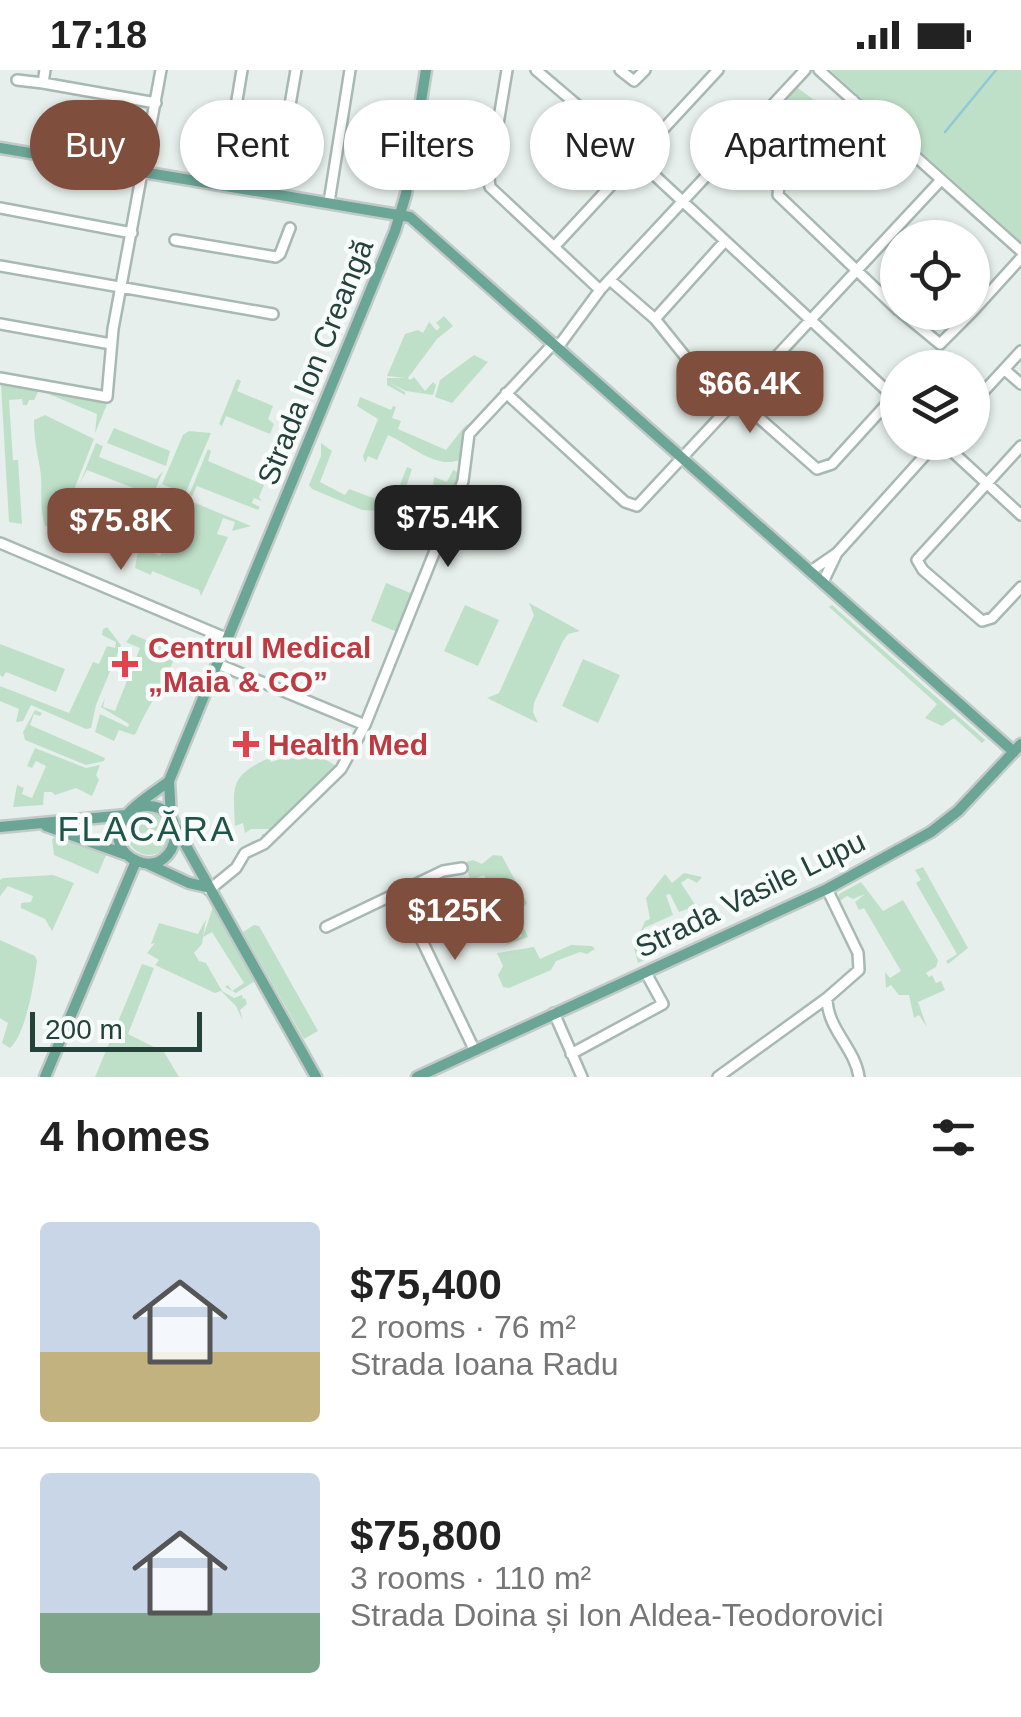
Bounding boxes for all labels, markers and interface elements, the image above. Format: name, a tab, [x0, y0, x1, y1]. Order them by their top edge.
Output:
text: 17:18	[50, 14, 147, 56]
chip: Buy	[30, 100, 160, 190]
chip: Rent	[180, 100, 324, 190]
chip: Filters	[344, 100, 510, 190]
chip: New	[530, 100, 670, 190]
chip: Apartment	[690, 100, 921, 190]
map controls	[880, 220, 990, 460]
button: locate	[880, 220, 990, 330]
street label: Strada Ion Creangă	[251, 234, 379, 490]
button: layers	[880, 350, 990, 460]
pin: $66.4K	[669, 351, 831, 436]
text: $66.4K	[698, 365, 802, 401]
pin: $75.4K	[367, 485, 529, 570]
pin: $75.8K	[40, 488, 202, 573]
text: $75.4K	[396, 499, 500, 535]
text: $75.8K	[69, 502, 173, 538]
place label: Centrul Medical „Maia & CO”	[148, 631, 371, 698]
marker: Centrul Medical „Maia & CO”	[112, 651, 138, 677]
place label: Health Med	[268, 728, 428, 761]
marker: Health Med	[233, 731, 259, 757]
district label: FLACĂRA	[58, 809, 236, 848]
street label: Strada Vasile Lupu	[630, 824, 870, 964]
pin: $125K	[385, 878, 525, 963]
text: $125K	[408, 892, 502, 928]
scale bar	[30, 1007, 202, 1051]
text: 200 m	[45, 1014, 123, 1045]
icon: filters	[926, 1110, 981, 1165]
text: 4 homes	[40, 1113, 210, 1160]
text: $75,400	[350, 1261, 502, 1308]
icon: home	[120, 1262, 240, 1382]
text: 2 rooms · 76 m²	[350, 1309, 576, 1345]
text: Strada Ioana Radu	[350, 1346, 619, 1382]
text: $75,800	[350, 1512, 502, 1559]
icon: home	[120, 1513, 240, 1633]
text: 3 rooms · 110 m²	[350, 1560, 591, 1596]
text: Strada Doina și Ion Aldea-Teodorovici	[350, 1597, 884, 1633]

